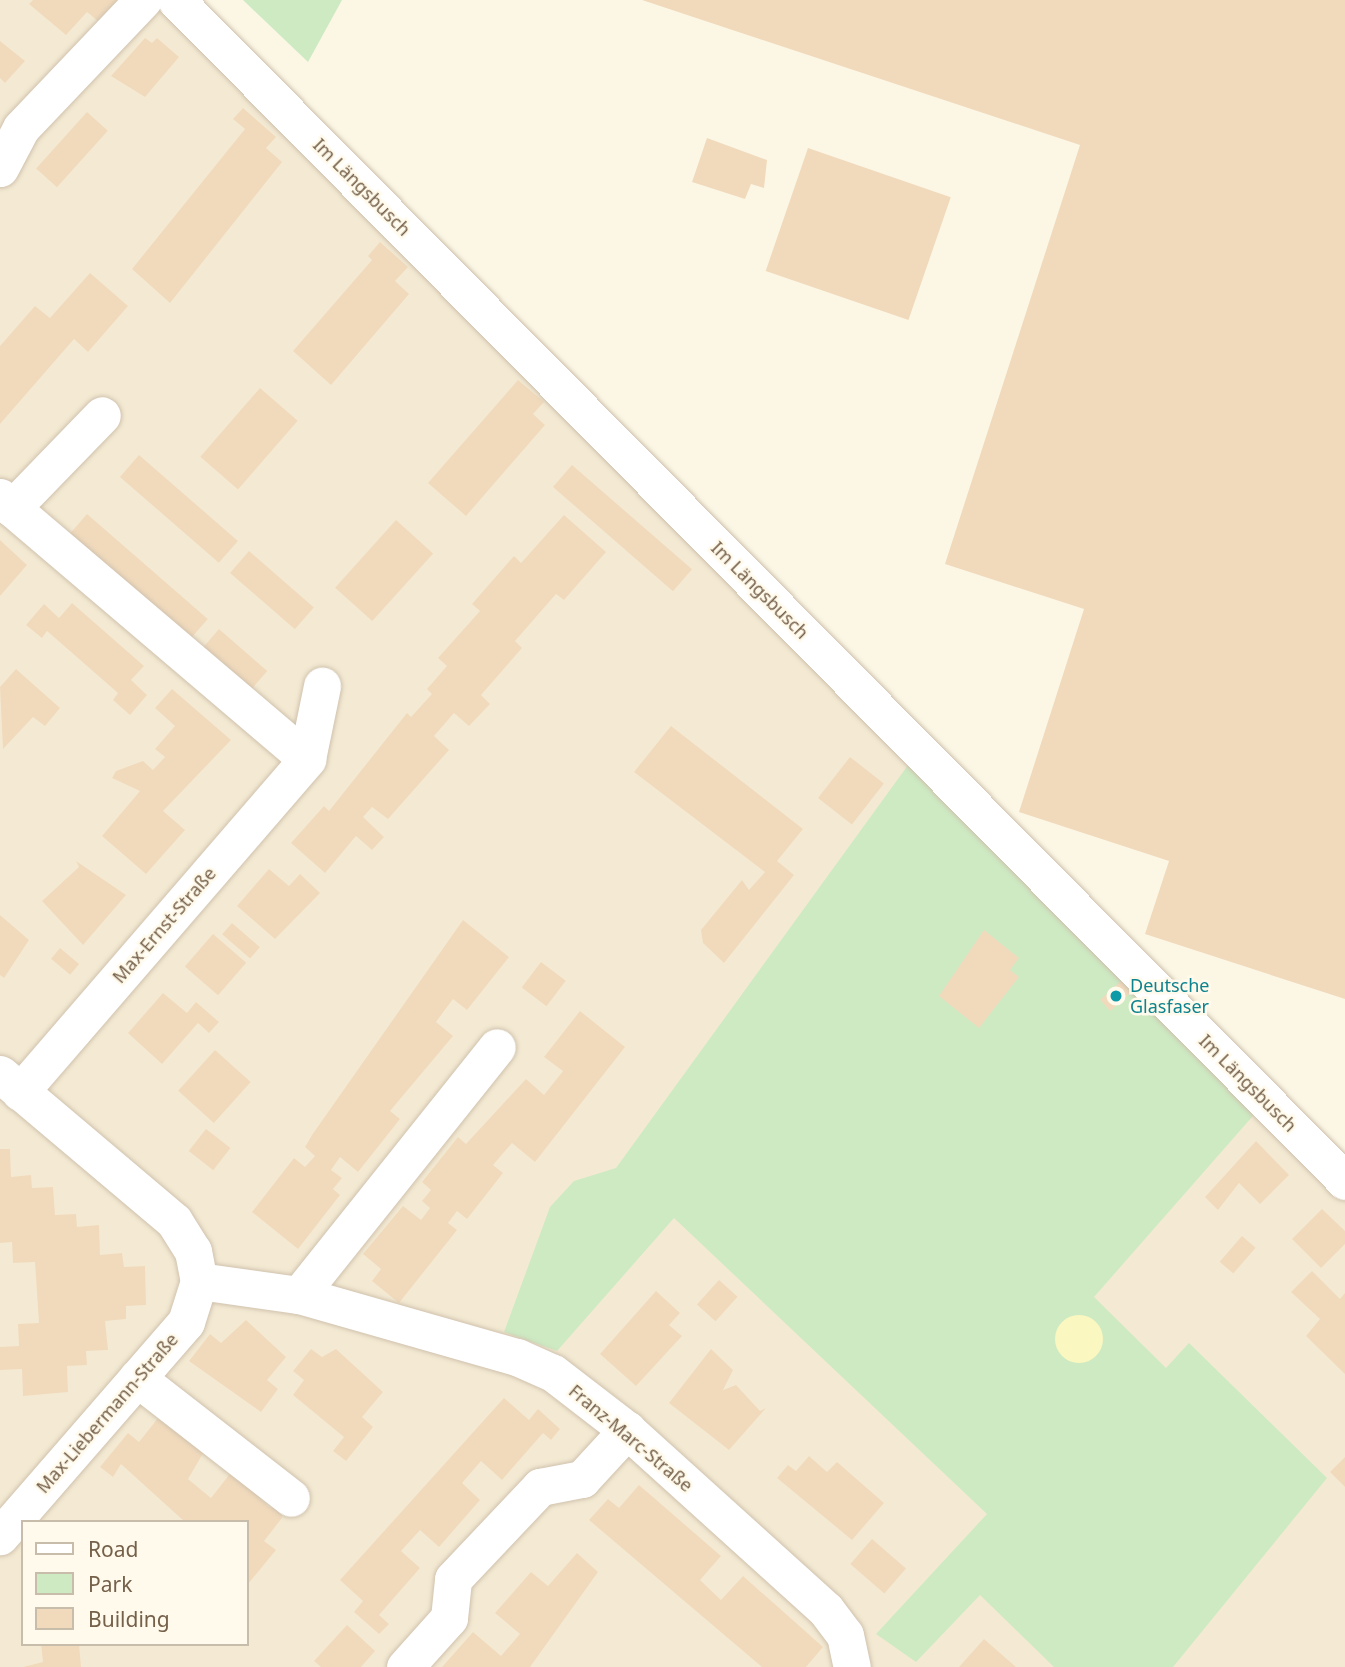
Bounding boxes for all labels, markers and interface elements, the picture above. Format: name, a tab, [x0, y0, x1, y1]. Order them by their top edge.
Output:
street label: Im Längsbusch	[309, 134, 415, 240]
street label: Im Längsbusch	[707, 537, 813, 643]
street label: Max-Ernst-Straße	[108, 863, 220, 987]
place label: Deutsche Glasfaser	[1130, 975, 1209, 1018]
marker: Deutsche Glasfaser	[1108, 988, 1124, 1004]
street label: Im Längsbusch	[1195, 1030, 1301, 1136]
street label: Max-Liebermann-Straße	[32, 1329, 182, 1497]
street label: Franz-Marc-Straße	[565, 1380, 697, 1496]
legend	[21, 1520, 248, 1646]
text: Road	[88, 1535, 138, 1563]
text: Park	[88, 1570, 132, 1598]
text: Building	[88, 1605, 170, 1633]

